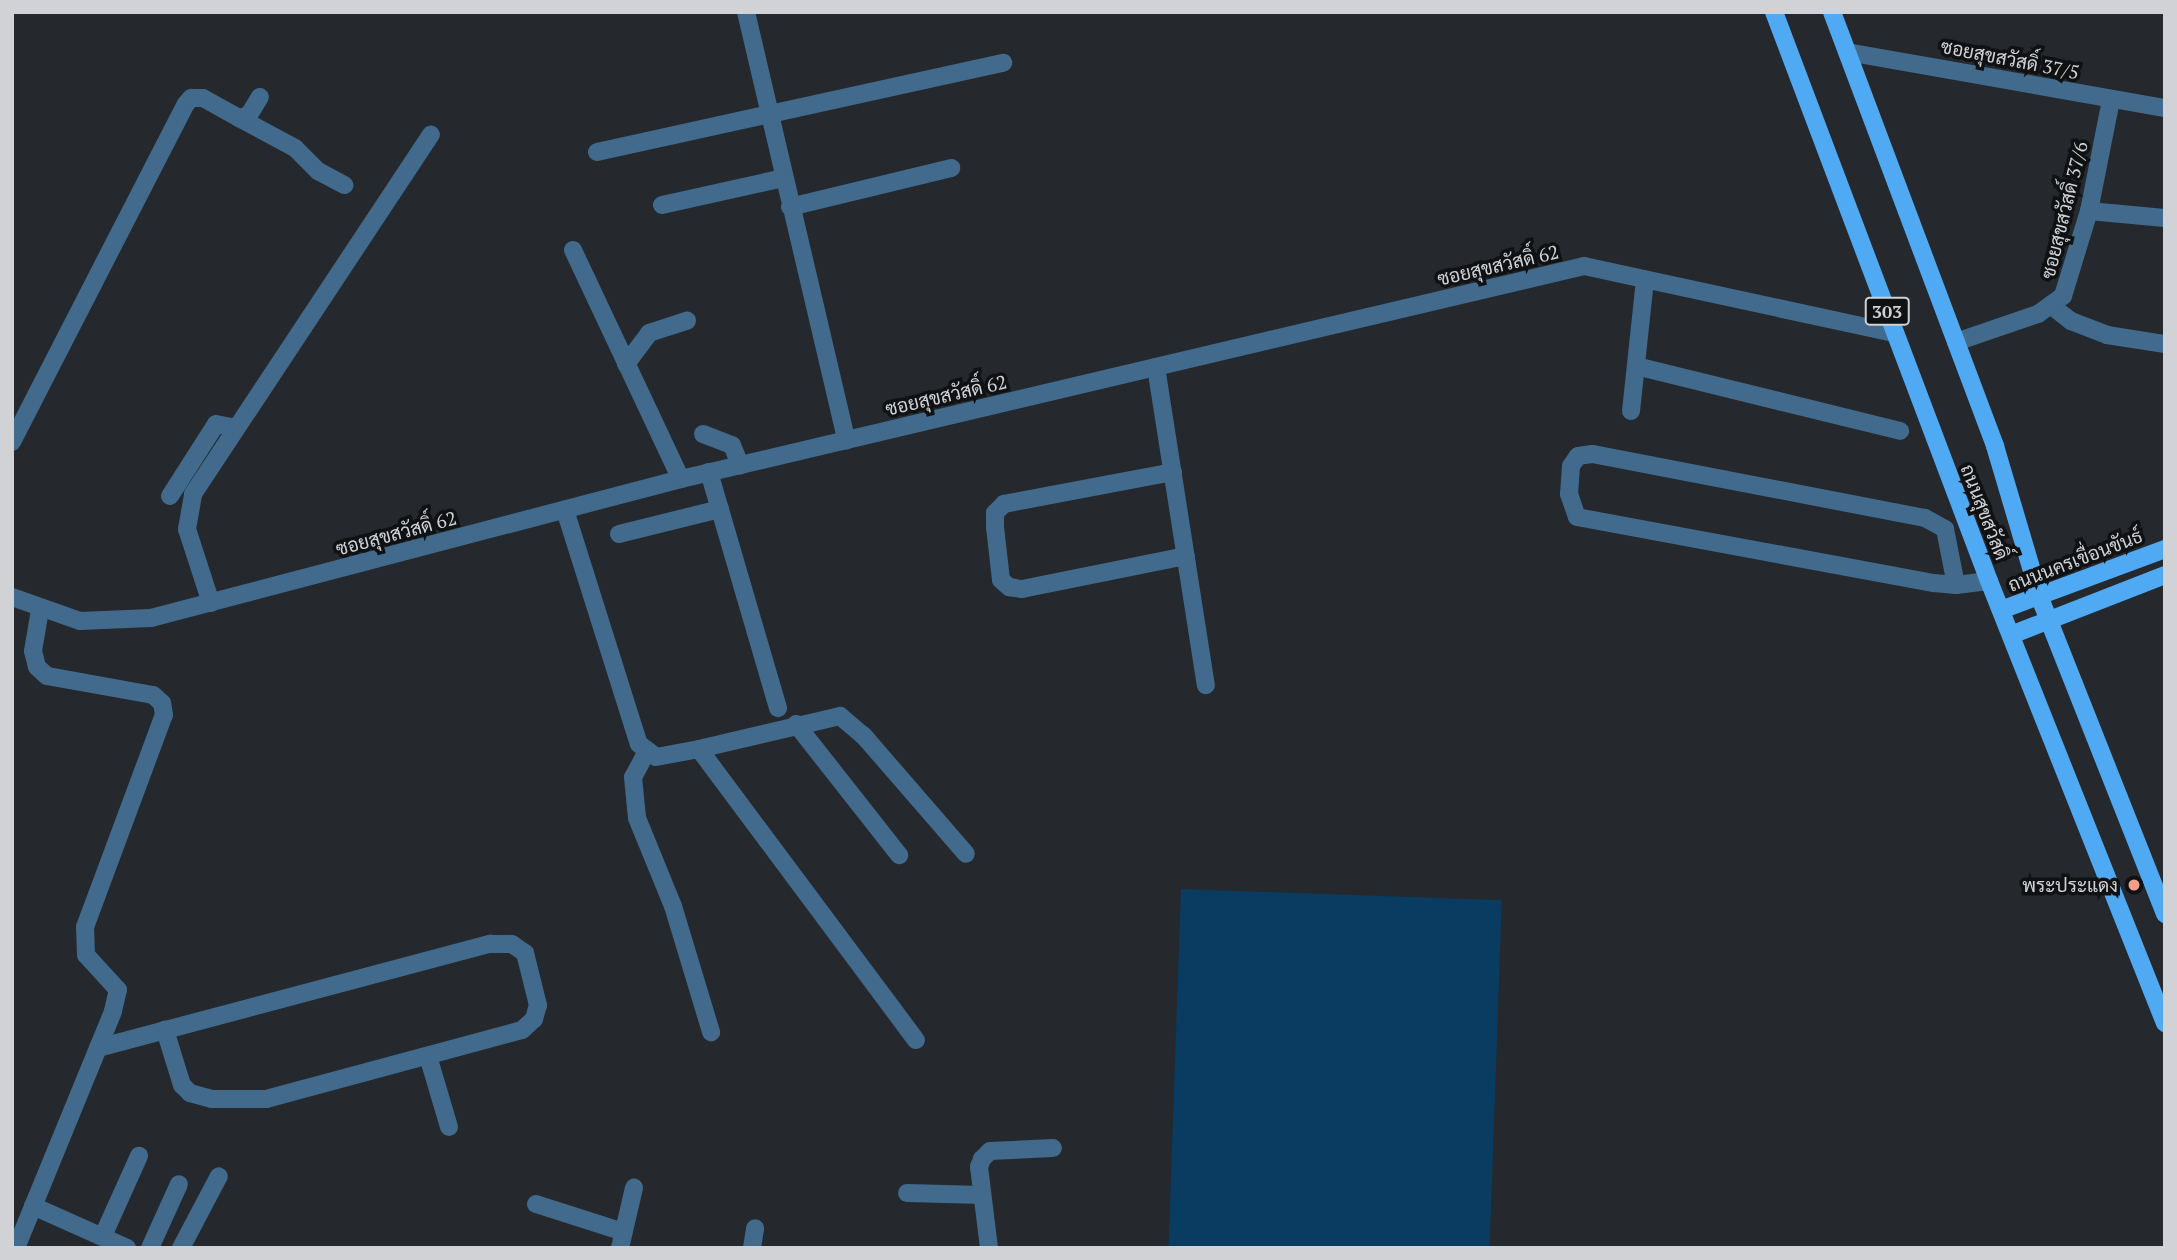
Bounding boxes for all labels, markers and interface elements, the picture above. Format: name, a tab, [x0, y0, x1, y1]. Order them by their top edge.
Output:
street label: ซอยสุขสวัสดิ์ 37/5	[1939, 34, 2081, 84]
street label: ซอยสุขสวัสดิ์ 37/6	[2036, 139, 2092, 281]
street label: ซอยสุขสวัสดิ์ 62	[1435, 240, 1561, 290]
road number: 303	[1864, 296, 1910, 326]
street label: ซอยสุขสวัสดิ์ 62	[883, 370, 1009, 420]
street label: ถนนสุขสวัสดิ์	[1956, 461, 2014, 563]
street label: ซอยสุขสวัสดิ์ 62	[333, 506, 459, 560]
street label: ถนนนครเขื่อนขันธ์	[2005, 524, 2145, 596]
place label: พระประแดง	[2022, 874, 2118, 896]
marker: พระประแดง	[2124, 875, 2144, 895]

